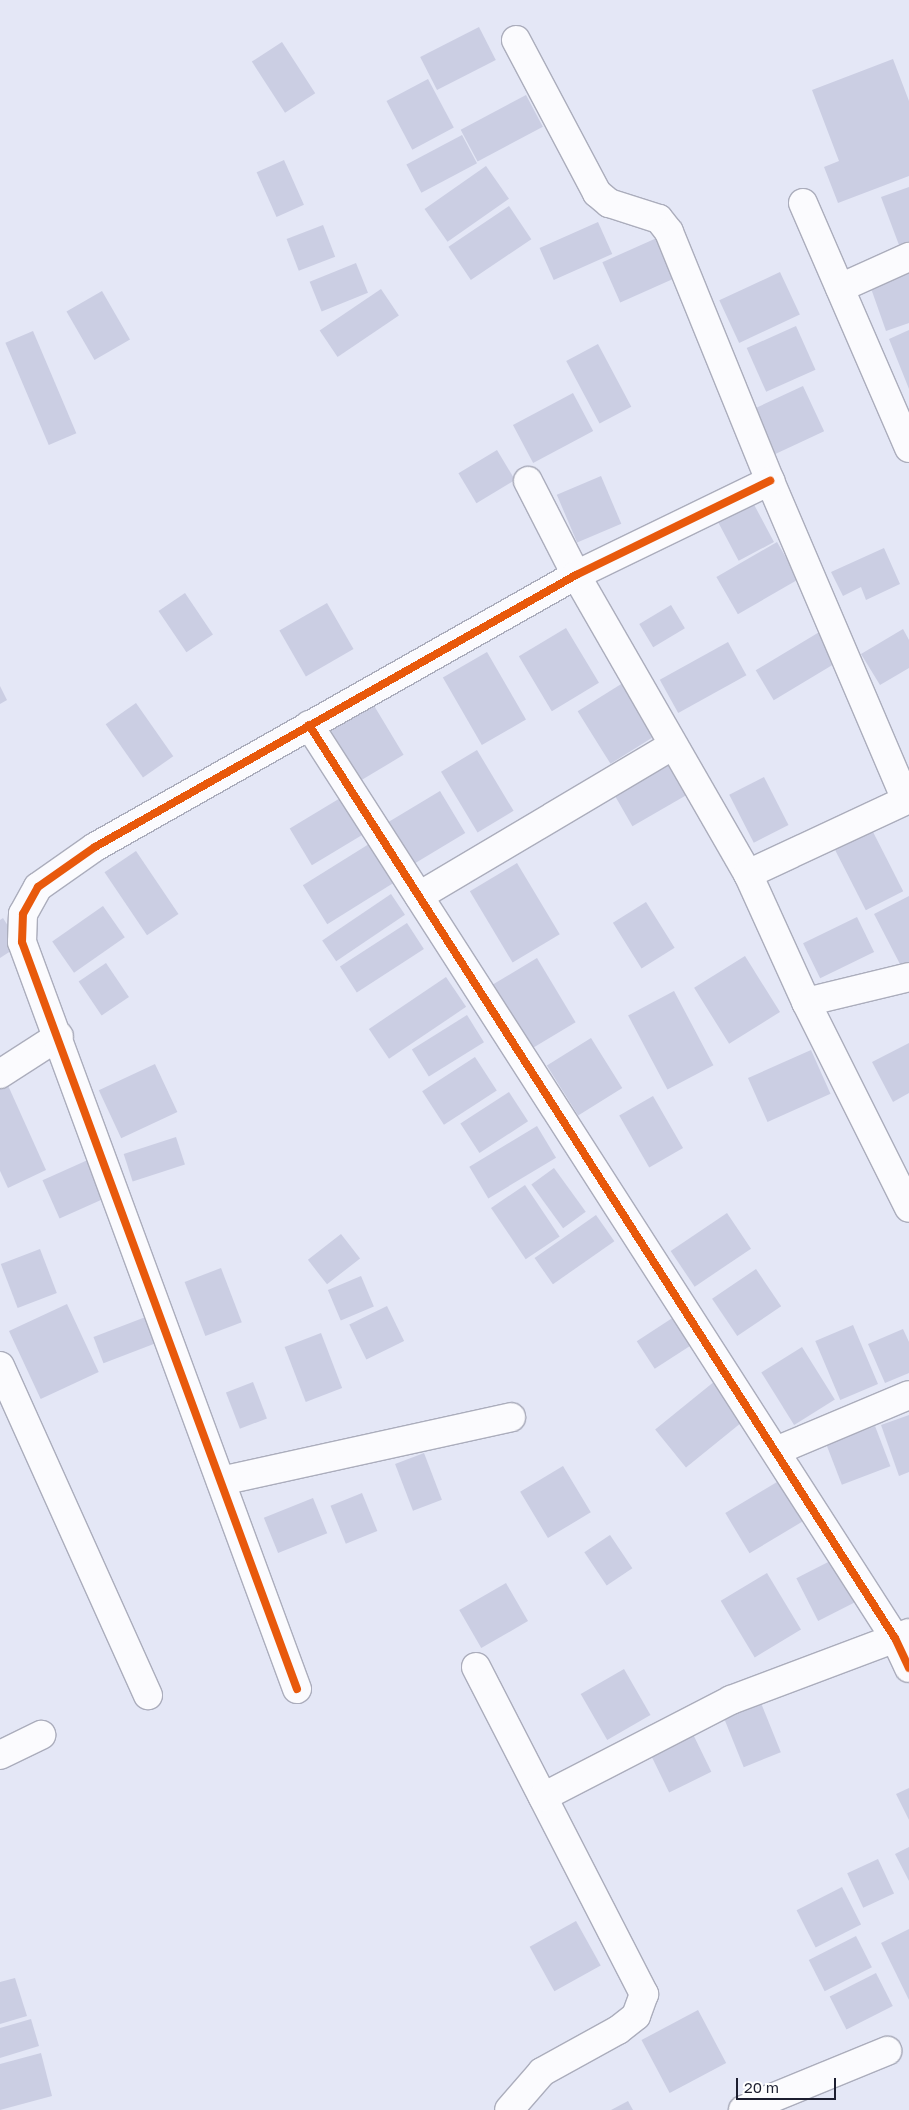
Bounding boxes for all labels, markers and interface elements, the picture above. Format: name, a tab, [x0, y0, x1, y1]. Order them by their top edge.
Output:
scale bar	[739, 2068, 839, 2100]
text: 20 m	[744, 2078, 779, 2096]

